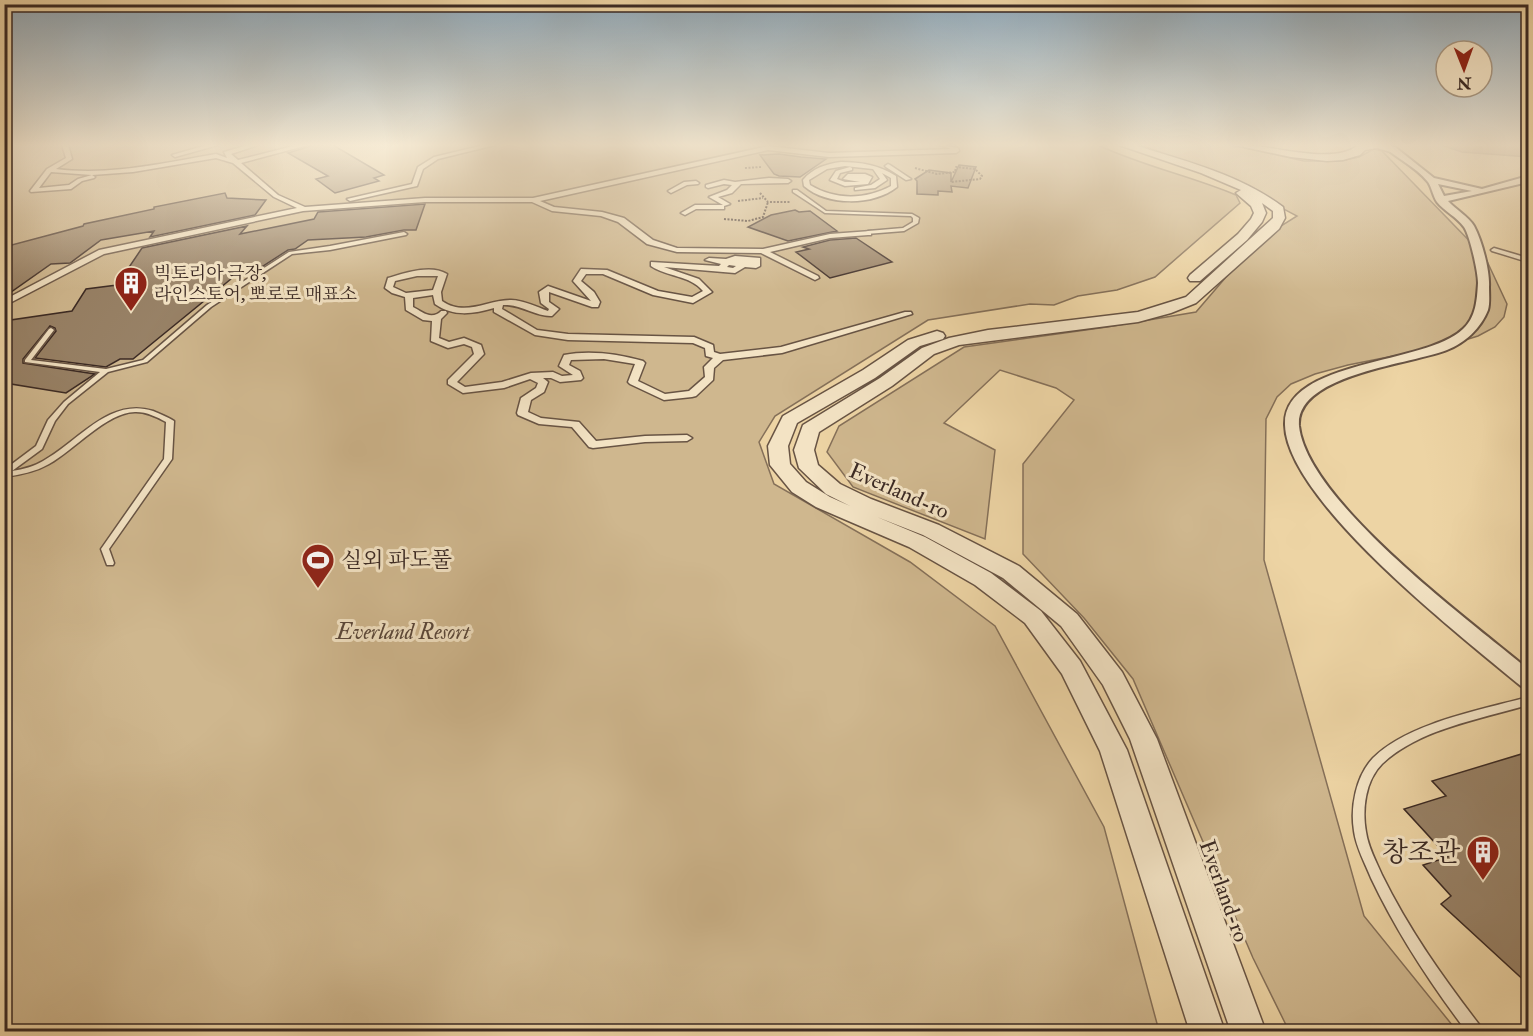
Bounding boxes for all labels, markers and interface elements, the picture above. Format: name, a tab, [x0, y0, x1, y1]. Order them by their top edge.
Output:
north arrow	[1434, 39, 1494, 99]
text: N	[1456, 73, 1473, 93]
place label: 빅토리아 극장, 라인스토어, 뽀로로 매표소	[154, 262, 357, 306]
building icon: 빅토리아 극장, 라인스토어, 뽀로로 매표소	[113, 265, 149, 312]
street label: Everland-ro	[845, 456, 953, 526]
sports icon: 실외 파도풀	[300, 542, 336, 589]
place label: 실외 파도풀	[341, 546, 452, 574]
park label: Everland Resort	[334, 618, 472, 646]
building icon: 창조관	[1465, 834, 1501, 881]
street label: Everland-ro	[1193, 836, 1255, 946]
place label: 창조관	[1382, 836, 1461, 869]

